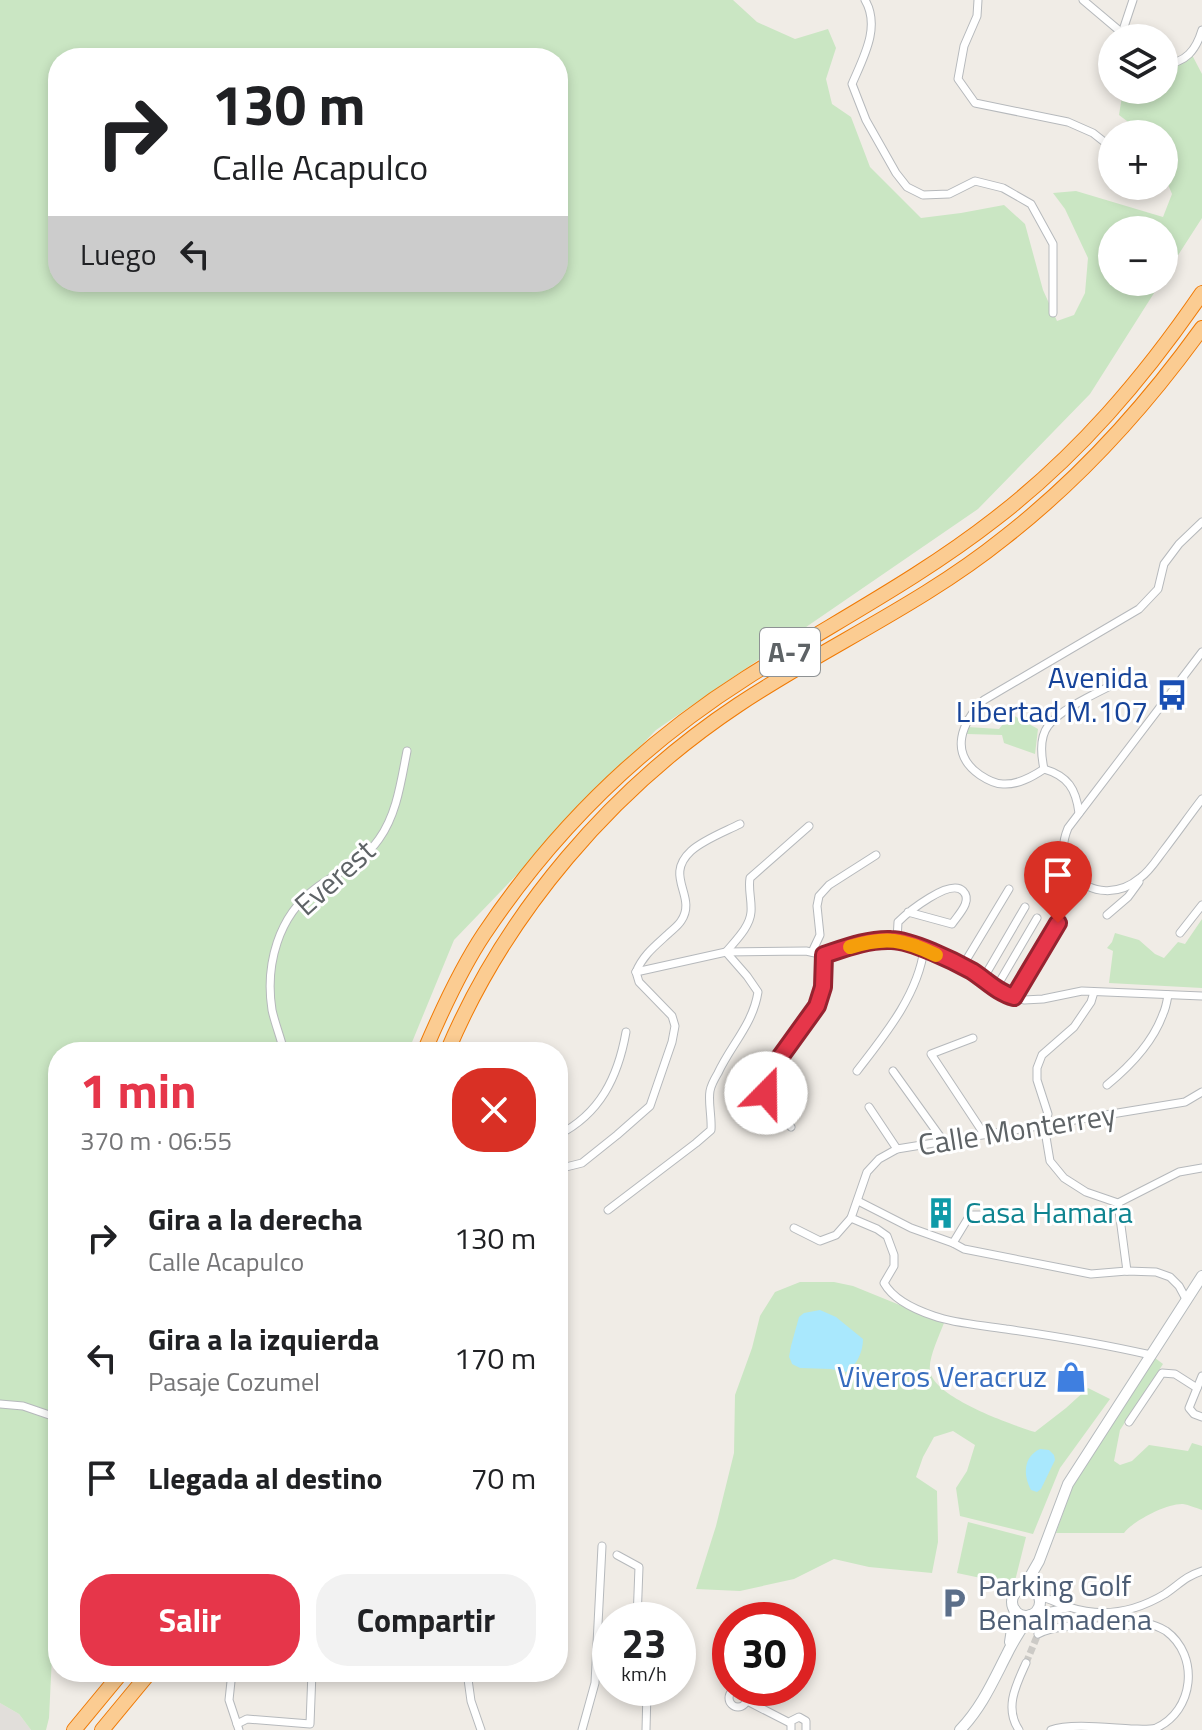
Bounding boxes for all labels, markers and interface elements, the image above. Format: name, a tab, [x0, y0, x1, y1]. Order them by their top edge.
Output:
map controls	[1098, 24, 1178, 296]
button: layers	[1098, 24, 1178, 104]
text: 130 m	[212, 62, 365, 147]
icon: right	[80, 80, 184, 184]
button: +	[1098, 120, 1178, 200]
text: Calle Acapulco	[212, 139, 428, 194]
button: −	[1098, 216, 1178, 296]
text: Luego	[80, 231, 157, 277]
icon: left	[173, 232, 217, 276]
road number: A-7	[760, 628, 820, 676]
place label: Avenida Libertad M.107	[956, 654, 1148, 734]
bus stop icon: Avenida Libertad M.107	[1155, 678, 1189, 712]
street label: Everest	[284, 828, 385, 926]
pin	[1024, 841, 1092, 923]
icon: arrive	[1036, 853, 1080, 897]
position arrow	[724, 1051, 808, 1135]
text: 1 min	[80, 1054, 197, 1127]
button: close	[452, 1068, 536, 1152]
street label: Calle Monterrey	[915, 1091, 1119, 1167]
text: 370 m · 06:55	[80, 1121, 232, 1160]
place label: Casa Hamara	[965, 1189, 1133, 1235]
text: Gira a la derecha	[148, 1196, 363, 1242]
building icon: Casa Hamara	[924, 1196, 958, 1230]
text: 130 m	[454, 1215, 536, 1261]
icon: right	[80, 1216, 124, 1260]
text: Calle Acapulco	[148, 1242, 304, 1281]
text: Gira a la izquierda	[148, 1316, 379, 1362]
text: 170 m	[454, 1335, 536, 1381]
icon: left	[80, 1336, 124, 1380]
place label: Viveros Veracruz	[837, 1353, 1047, 1399]
shop icon: Viveros Veracruz	[1054, 1360, 1088, 1394]
text: Pasaje Cozumel	[148, 1362, 320, 1401]
text: Llegada al destino	[148, 1455, 382, 1501]
text: 70 m	[471, 1455, 536, 1501]
icon: arrive	[80, 1456, 124, 1500]
place label: Parking Golf Benalmadena	[978, 1562, 1152, 1642]
button: Salir	[80, 1574, 300, 1666]
button: Compartir	[316, 1574, 536, 1666]
parking icon: Parking Golf Benalmadena	[937, 1586, 971, 1620]
speed limit sign: 30	[712, 1602, 816, 1706]
text: 23	[622, 1613, 666, 1674]
text: km/h	[621, 1658, 667, 1689]

